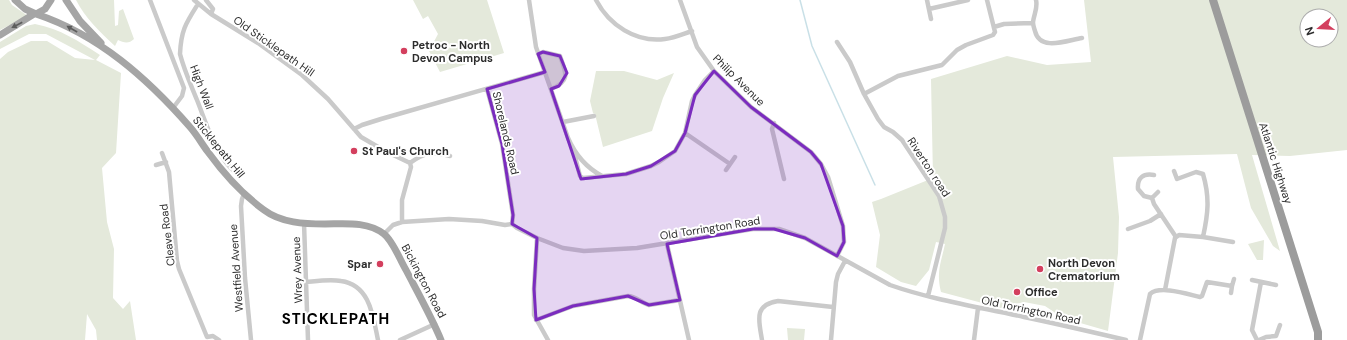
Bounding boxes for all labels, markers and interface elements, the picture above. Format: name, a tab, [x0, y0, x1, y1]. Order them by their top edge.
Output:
north arrow	[1299, 8, 1339, 48]
street label: Old Sticklepath Hill	[231, 13, 317, 79]
one-way arrow	[11, 21, 23, 28]
one-way arrow	[66, 25, 78, 32]
text: N	[1302, 25, 1317, 37]
place label: Petroc - North Devon Campus	[412, 38, 493, 65]
marker: Petroc - North Devon Campus	[399, 46, 409, 56]
street label: Philip Avenue	[710, 51, 768, 109]
street label: High Wall	[187, 63, 217, 111]
street label: Shorelands Road	[490, 90, 522, 176]
street label: Sticklepath Hill	[190, 113, 248, 181]
street label: Atlantic Highway	[1256, 121, 1296, 205]
street label: Riverton road	[905, 135, 953, 199]
place label: St Paul's Church	[362, 144, 449, 158]
marker: St Paul's Church	[349, 146, 359, 156]
street label: Cleave Road	[156, 203, 178, 267]
street label: Old Torrington Road	[659, 213, 761, 243]
street label: Westfield Avenue	[226, 224, 246, 312]
street label: Wrey Avenue	[289, 236, 305, 304]
street label: Bickington Road	[399, 242, 449, 320]
place label: North Devon Crematorium	[1048, 256, 1120, 283]
place label: Spar	[347, 257, 372, 271]
marker: Spar	[375, 259, 385, 269]
marker: North Devon Crematorium	[1035, 264, 1045, 274]
place label: Office	[1025, 285, 1058, 299]
marker: Office	[1012, 287, 1022, 297]
street label: Old Torrington Road	[980, 293, 1082, 327]
district label: STICKLEPATH	[282, 309, 390, 329]

